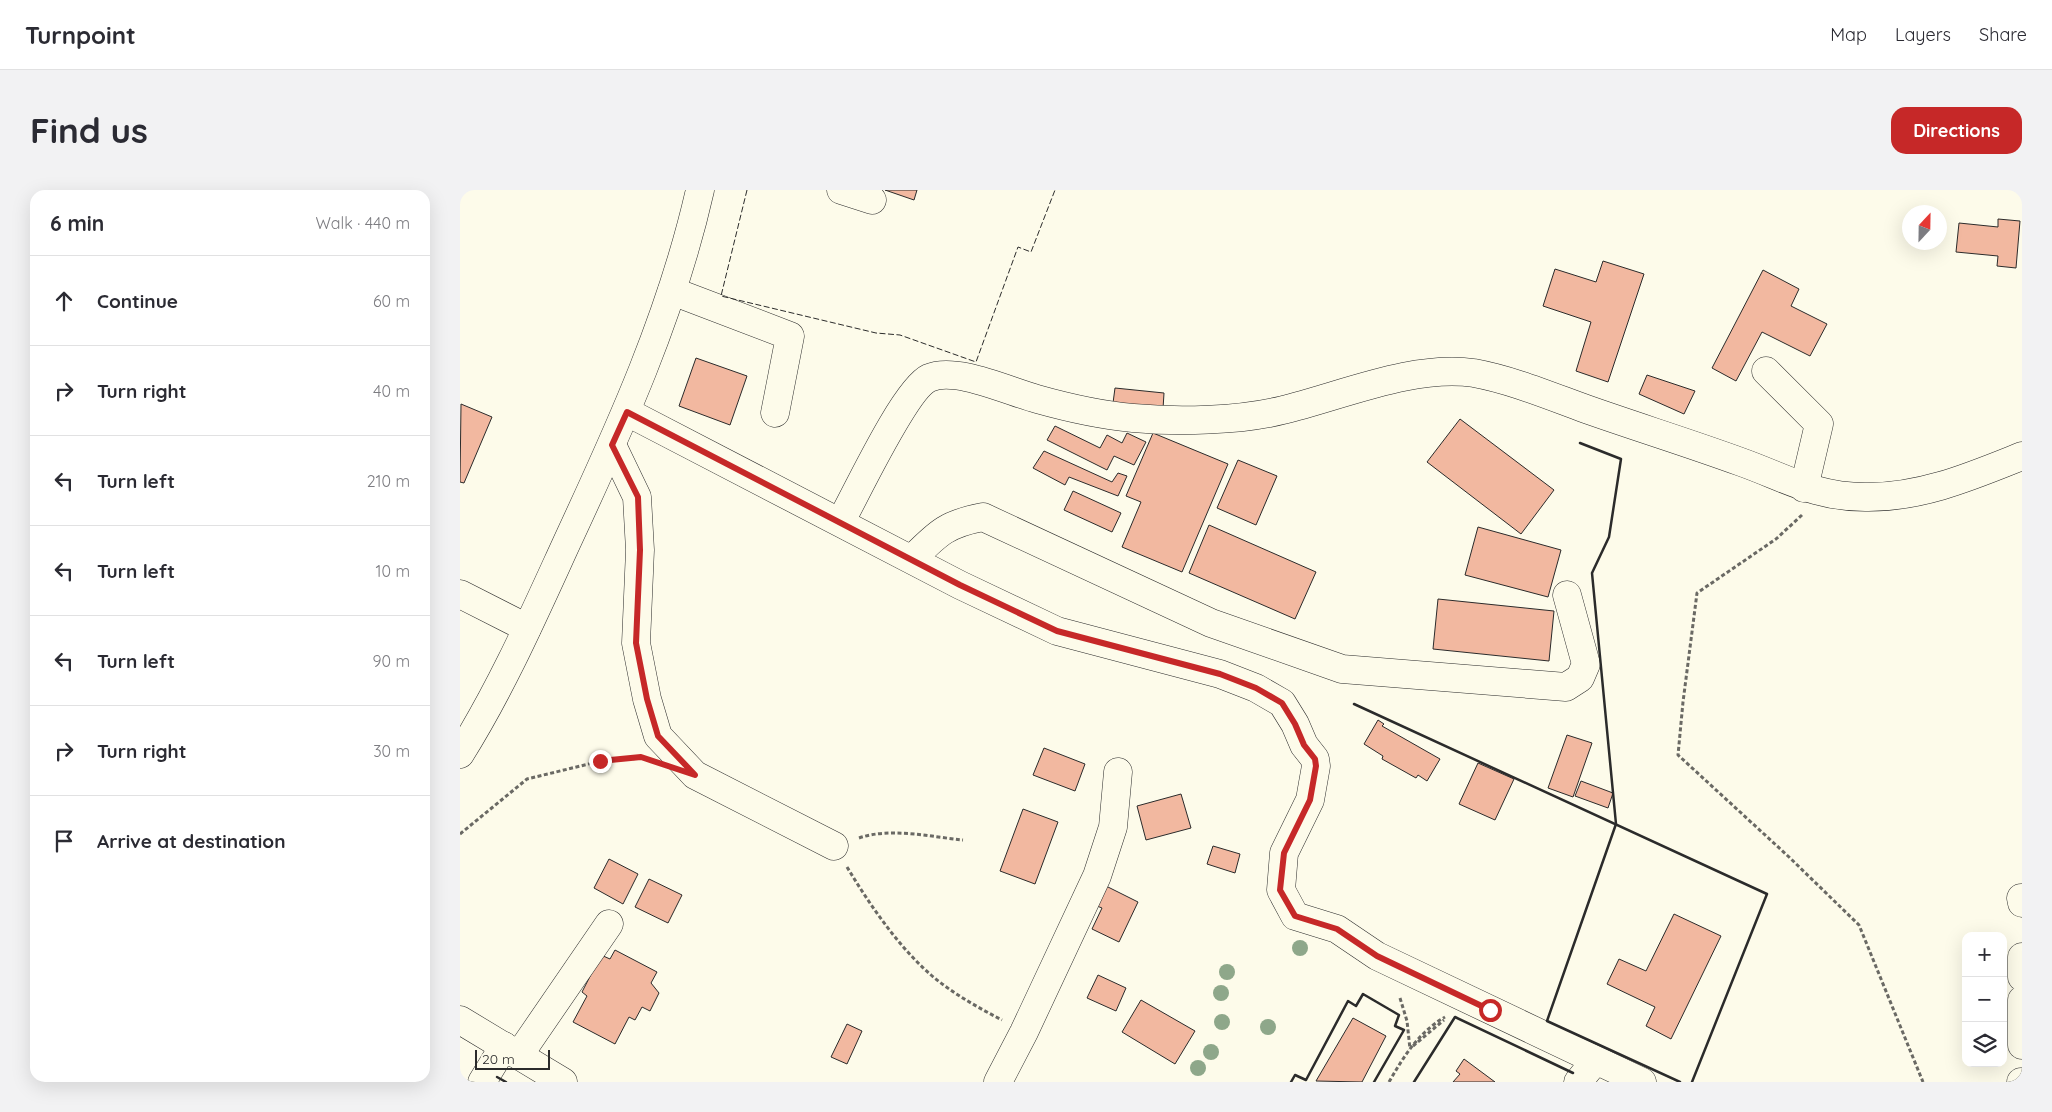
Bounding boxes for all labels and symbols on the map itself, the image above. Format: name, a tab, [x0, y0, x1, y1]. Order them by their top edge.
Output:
north arrow	[1902, 205, 1947, 250]
route end	[589, 750, 612, 773]
route start	[1479, 999, 1502, 1022]
scale bar	[475, 1047, 550, 1070]

